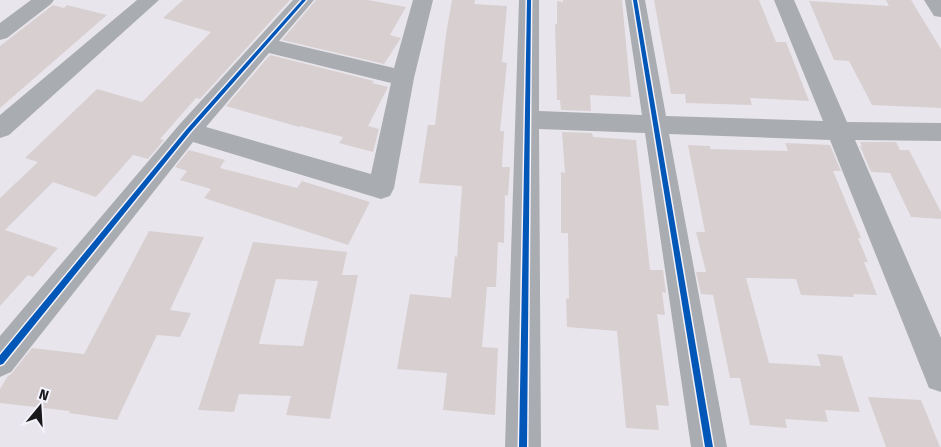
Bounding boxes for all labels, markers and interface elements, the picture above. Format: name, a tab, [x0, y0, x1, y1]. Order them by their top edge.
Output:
north arrow	[15, 382, 65, 432]
text: N	[37, 386, 51, 405]

